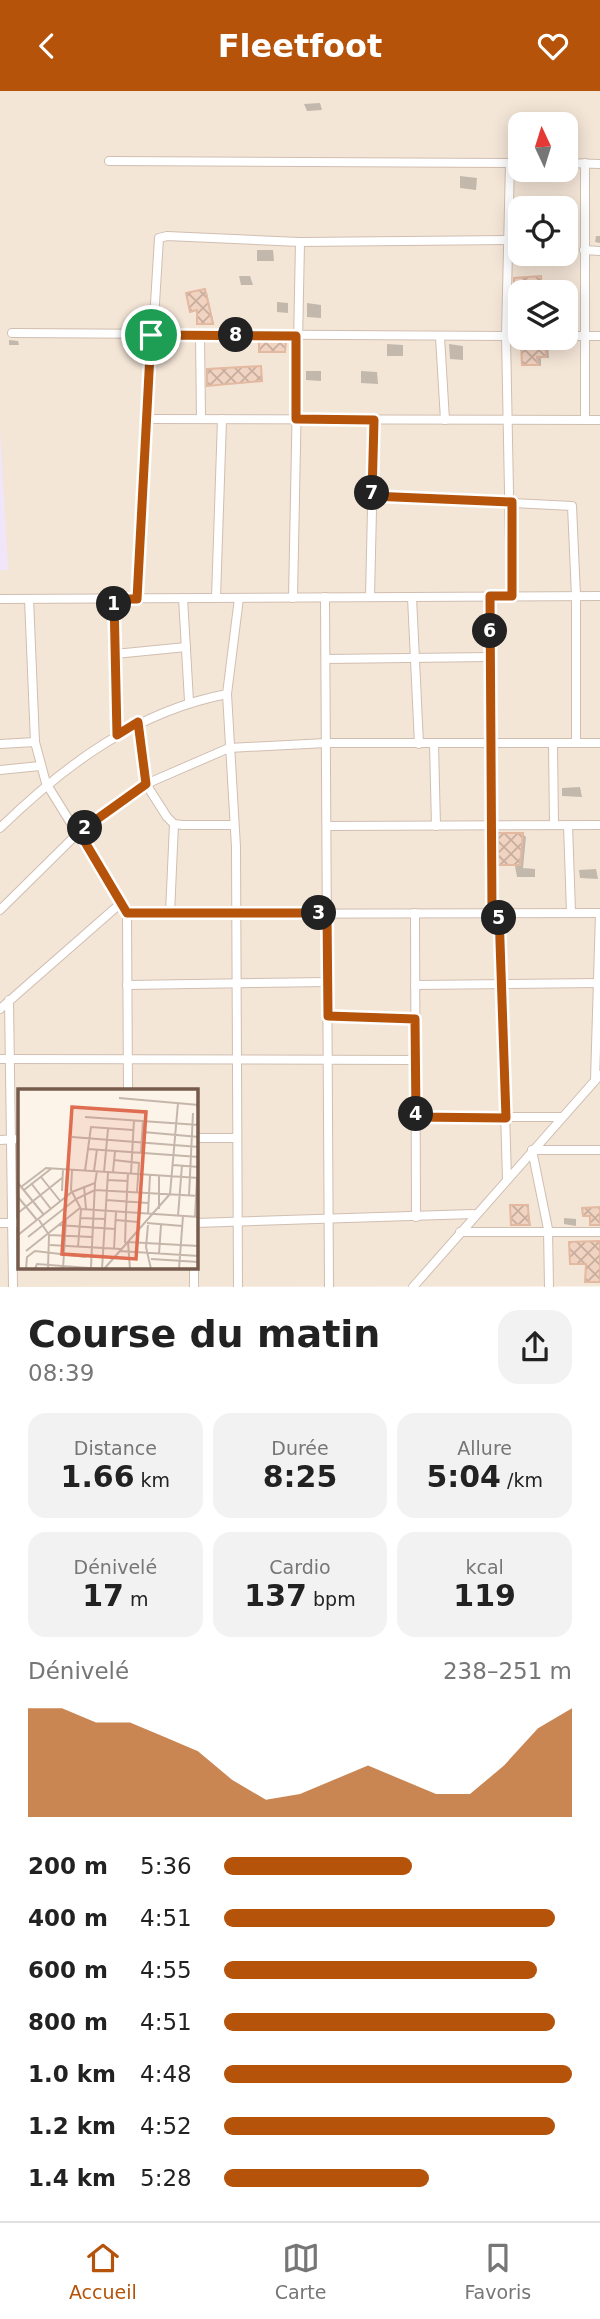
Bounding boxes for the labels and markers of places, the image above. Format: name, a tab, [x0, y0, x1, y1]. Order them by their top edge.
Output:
pin	[121, 305, 181, 365]
pin: 8	[218, 317, 254, 353]
pin: 7	[354, 475, 390, 511]
pin: 1	[96, 587, 132, 621]
pin: 6	[472, 613, 508, 649]
pin: 2	[68, 811, 102, 845]
pin: 3	[302, 895, 336, 931]
pin: 5	[482, 901, 516, 935]
pin: 4	[398, 1097, 434, 1131]

